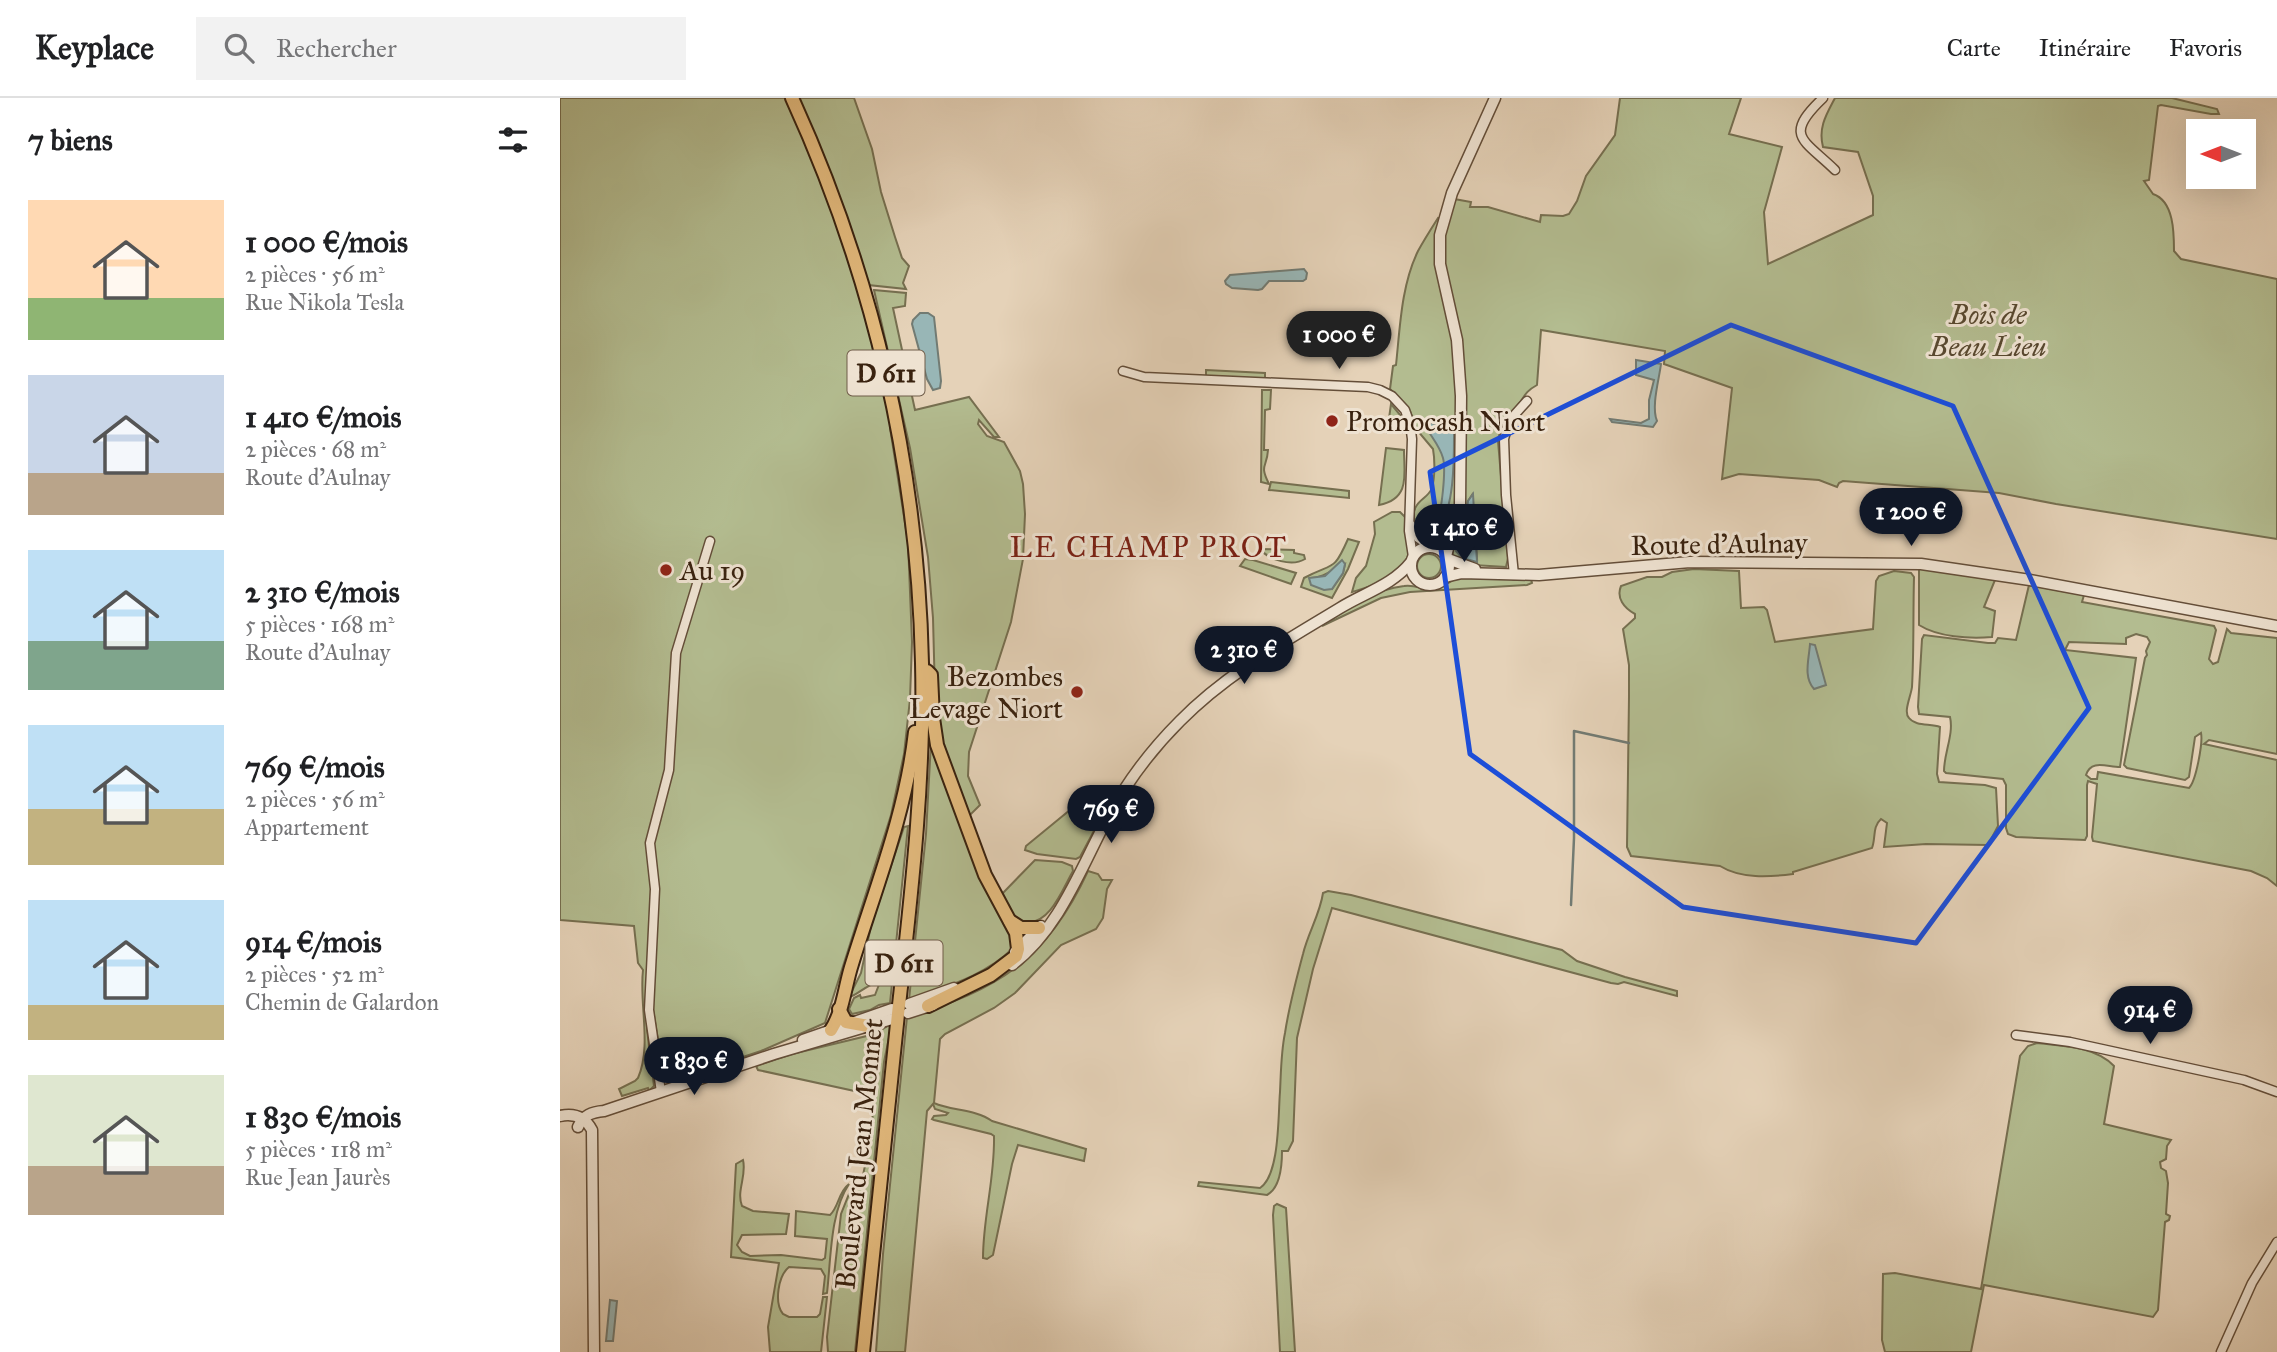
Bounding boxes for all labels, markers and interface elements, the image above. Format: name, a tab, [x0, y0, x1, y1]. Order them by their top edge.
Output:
search box	[196, 17, 686, 80]
text: Keyplace	[35, 28, 154, 68]
icon: search	[220, 29, 258, 67]
text: Rechercher	[276, 32, 397, 64]
text: Carte	[1947, 33, 2001, 63]
text: Itinéraire	[2039, 33, 2131, 63]
text: Favoris	[2169, 33, 2242, 63]
north arrow	[2186, 119, 2256, 189]
map controls	[2186, 119, 2256, 189]
icon: filters	[494, 121, 532, 159]
text: 7 biens	[28, 122, 113, 158]
text: 1 000 €/mois	[245, 224, 408, 260]
icon: home	[84, 228, 168, 312]
text: 2 pièces · 56 m²	[245, 260, 385, 288]
text: Rue Nikola Tesla	[245, 288, 404, 316]
park label: Bois de Beau Lieu	[1928, 297, 2046, 364]
pin: 1 000 €	[1274, 312, 1404, 371]
text: 1 000 €	[1302, 320, 1376, 348]
road number: D 611	[848, 350, 924, 396]
text: 1 410 €/mois	[245, 399, 402, 435]
icon: home	[84, 403, 168, 487]
place label: Promocash Niort	[1346, 404, 1546, 439]
marker: Promocash Niort	[1324, 413, 1340, 429]
text: 2 pièces · 68 m²	[245, 435, 386, 463]
text: Route d'Aulnay	[245, 463, 390, 491]
pin: 1 200 €	[1846, 489, 1976, 548]
text: 1 200 €	[1875, 497, 1947, 525]
pin: 1 410 €	[1399, 504, 1529, 564]
text: 1 410 €	[1430, 513, 1498, 541]
street label: Route d'Aulnay	[1630, 525, 1809, 563]
district label: LE CHAMP PROT	[1010, 529, 1288, 565]
place label: Au 19	[679, 553, 745, 588]
marker: Au 19	[658, 562, 674, 578]
text: 2 310 €/mois	[245, 574, 400, 610]
icon: home	[84, 578, 168, 662]
text: 5 pièces · 168 m²	[245, 610, 395, 638]
pin: 2 310 €	[1179, 626, 1309, 686]
text: 2 310 €	[1211, 635, 1277, 663]
text: Route d'Aulnay	[245, 638, 390, 666]
place label: Bezombes Levage Niort	[909, 659, 1063, 726]
marker: Bezombes Levage Niort	[1069, 684, 1085, 700]
text: 769 €/mois	[245, 749, 385, 785]
icon: home	[84, 753, 168, 837]
text: 2 pièces · 56 m²	[245, 785, 385, 813]
pin: 769 €	[1062, 786, 1160, 845]
text: 769 €	[1083, 794, 1139, 822]
text: Appartement	[245, 813, 369, 841]
text: 914 €/mois	[245, 924, 382, 960]
icon: home	[84, 928, 168, 1012]
road number: D 611	[866, 940, 942, 986]
text: 2 pièces · 52 m²	[245, 960, 384, 988]
pin: 914 €	[2101, 986, 2199, 1046]
text: Chemin de Galardon	[245, 988, 439, 1016]
text: 914 €	[2124, 995, 2177, 1023]
street label: Boulevard Jean Monnet	[827, 1017, 891, 1291]
pin: 1 830 €	[629, 1038, 759, 1097]
text: 1 830 €	[660, 1046, 728, 1074]
text: 1 830 €/mois	[245, 1099, 401, 1135]
icon: home	[84, 1103, 168, 1187]
text: 5 pièces · 118 m²	[245, 1135, 392, 1163]
text: Rue Jean Jaurès	[245, 1163, 390, 1191]

